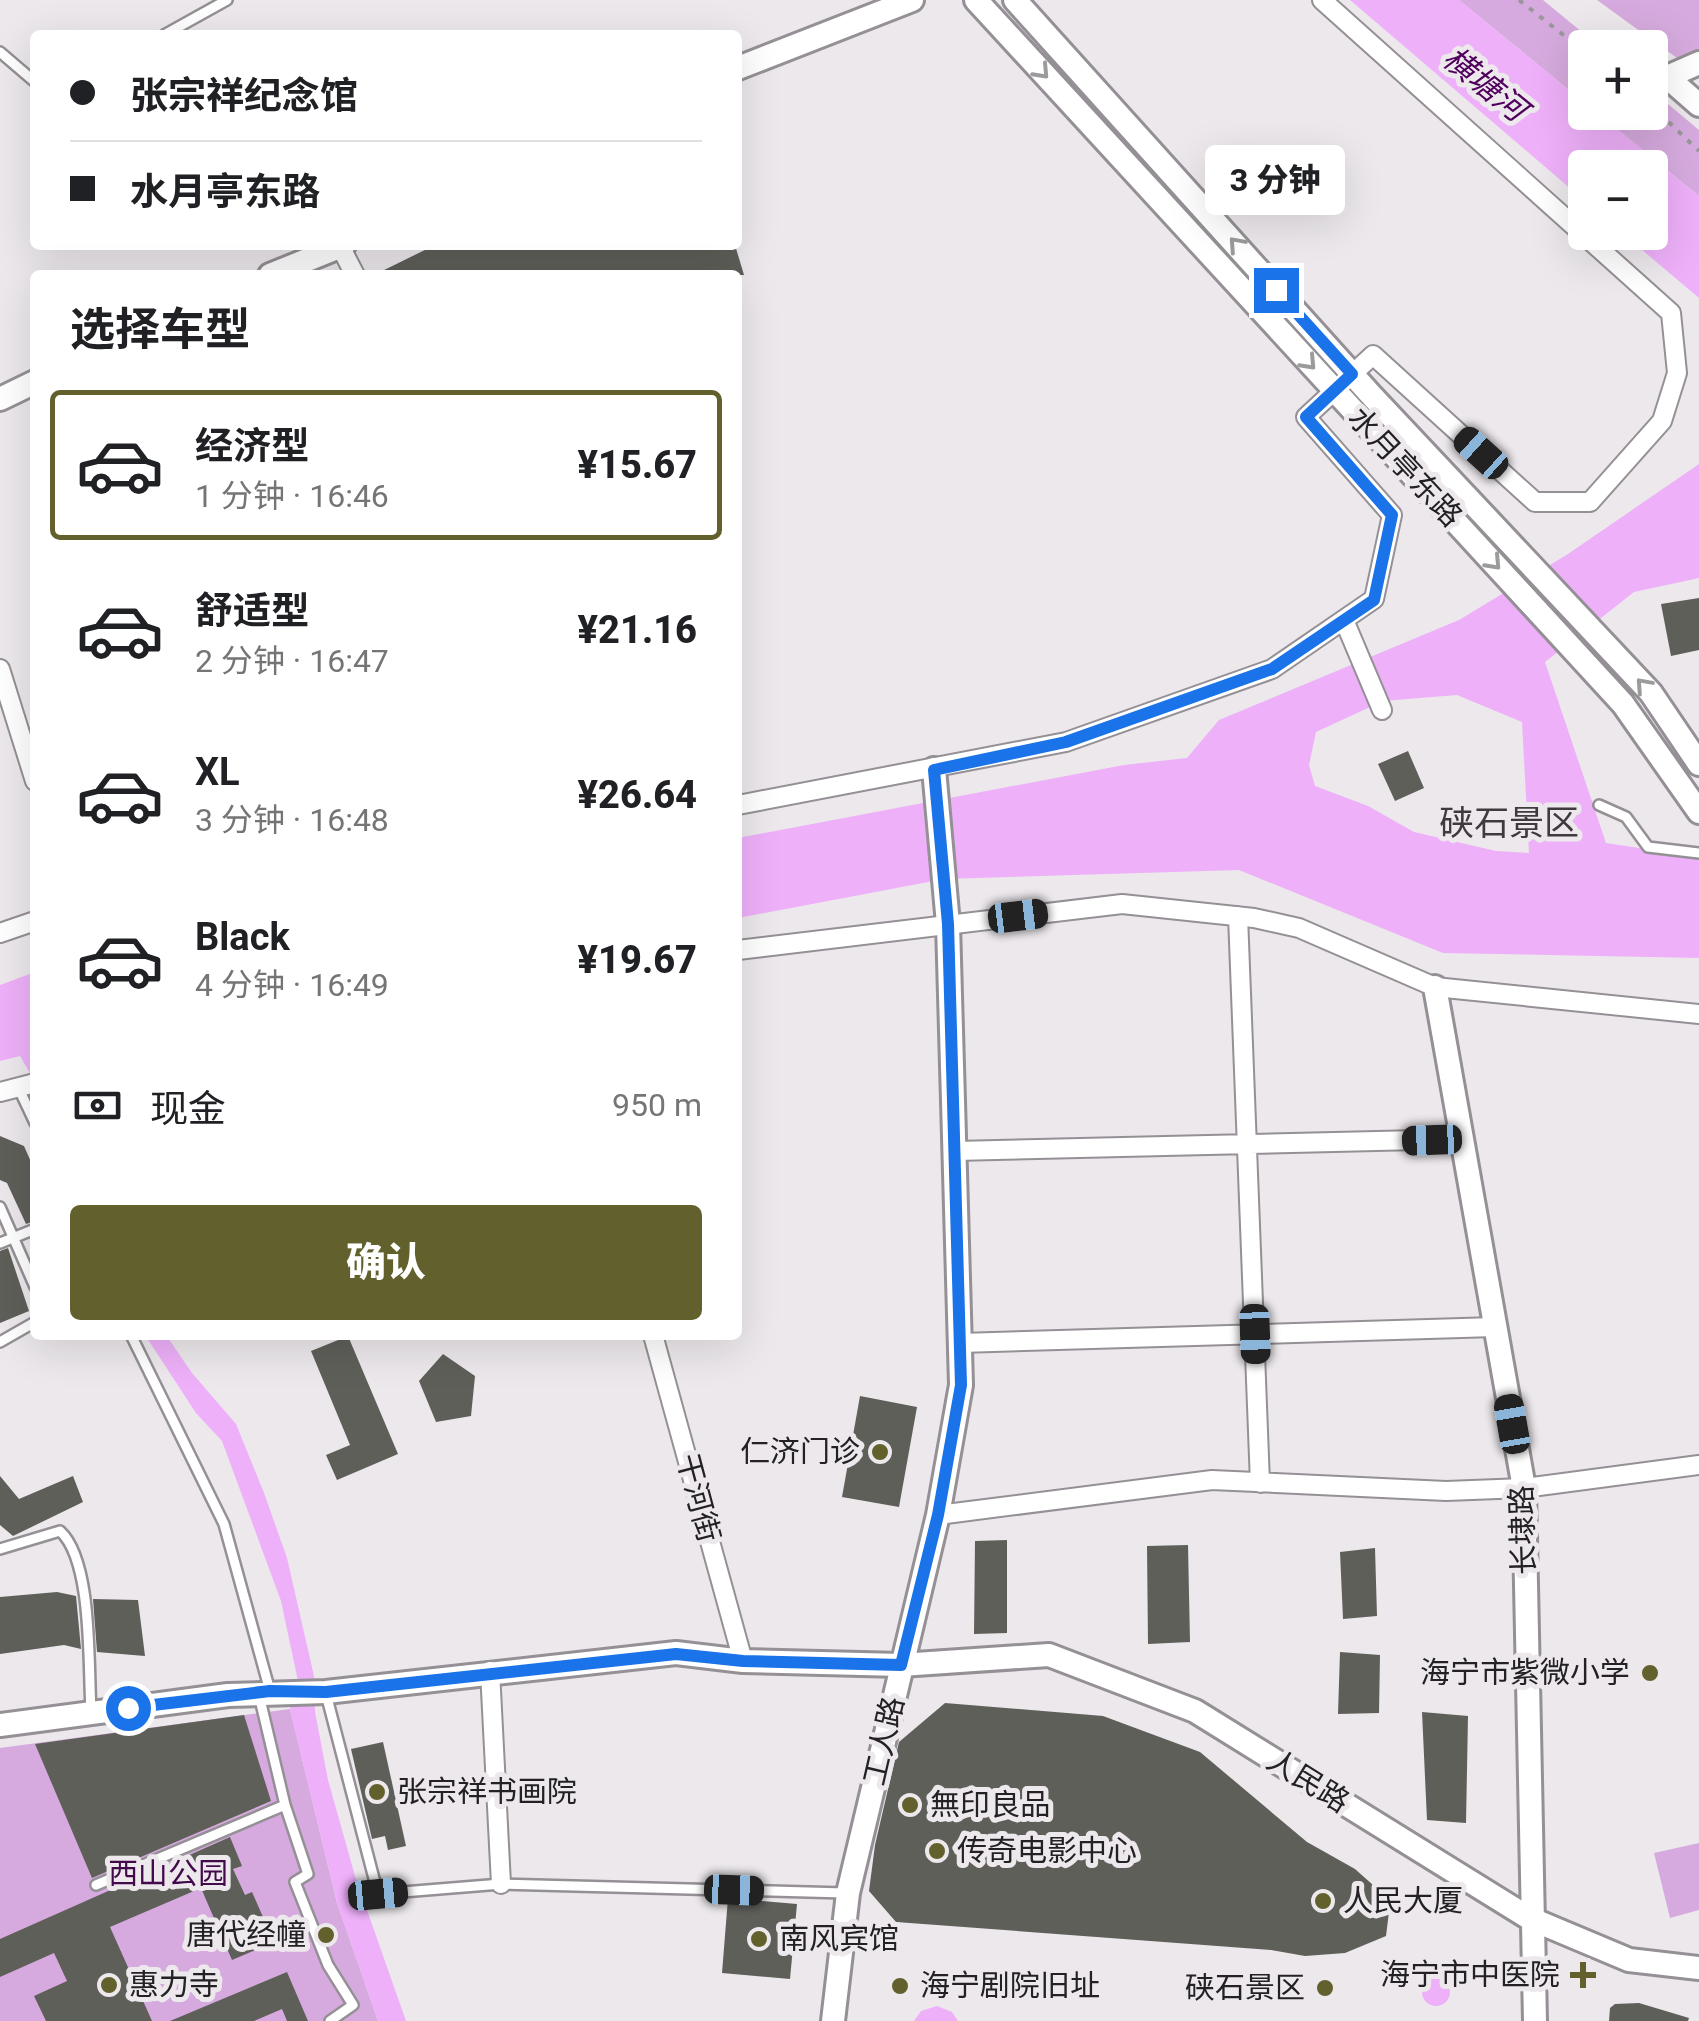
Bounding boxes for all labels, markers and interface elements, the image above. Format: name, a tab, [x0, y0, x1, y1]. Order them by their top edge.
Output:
map controls	[1568, 30, 1668, 250]
button: +	[1568, 30, 1668, 130]
water label: 横塘河	[1436, 39, 1539, 133]
one-way arrow	[1030, 60, 1048, 79]
text: 张宗祥纪念馆	[130, 74, 358, 118]
callout: 3 分钟	[1206, 145, 1346, 215]
button: −	[1568, 150, 1668, 250]
text: 3 分钟	[1230, 161, 1320, 199]
text: 水月亭东路	[130, 170, 320, 214]
one-way arrow	[1229, 237, 1247, 256]
route end	[1254, 268, 1299, 313]
text: 选择车型	[70, 303, 250, 356]
one-way arrow	[1297, 351, 1315, 370]
street label: 水月亭东路	[1341, 400, 1469, 533]
icon: car	[75, 420, 165, 510]
car	[1449, 422, 1513, 484]
text: 经济型	[195, 424, 309, 468]
text: ¥15.67	[578, 443, 697, 487]
text: 1 分钟 · 16:46	[195, 477, 389, 515]
one-way arrow	[1482, 552, 1500, 570]
icon: car	[75, 585, 165, 675]
text: 舒适型	[195, 589, 309, 633]
text: ¥21.16	[578, 608, 697, 652]
text: 2 分钟 · 16:47	[195, 642, 389, 680]
one-way arrow	[1636, 678, 1654, 697]
icon: car	[75, 750, 165, 840]
text: XL	[195, 750, 240, 794]
text: ¥26.64	[578, 773, 697, 817]
text: 3 分钟 · 16:48	[195, 801, 389, 839]
district label: 硖石景区	[1439, 803, 1579, 844]
car	[986, 897, 1050, 935]
icon: car	[75, 915, 165, 1005]
text: Black	[195, 915, 290, 959]
text: ¥19.67	[578, 938, 697, 982]
text: 4 分钟 · 16:49	[195, 966, 389, 1004]
icon: cash	[70, 1078, 125, 1133]
text: 950 m	[612, 1086, 702, 1124]
text: 现金	[150, 1087, 226, 1131]
car	[1401, 1124, 1463, 1156]
button: 确认	[70, 1205, 702, 1320]
car	[1239, 1303, 1271, 1365]
car	[1492, 1392, 1532, 1456]
place label: 仁济门诊	[740, 1434, 860, 1469]
marker: 仁济门诊	[869, 1441, 891, 1463]
street label: 干河街	[670, 1450, 727, 1546]
street label: 长埭路	[1503, 1484, 1542, 1576]
place label: 海宁市紫微小学	[1420, 1655, 1630, 1690]
marker: 海宁市紫微小学	[1639, 1662, 1661, 1684]
route start	[106, 1686, 151, 1731]
street label: 工人路	[856, 1693, 911, 1789]
street label: 人民路	[1261, 1742, 1356, 1819]
place label: 张宗祥书画院	[397, 1774, 577, 1809]
marker: 张宗祥书画院	[366, 1781, 388, 1803]
place label: 無印良品	[930, 1787, 1050, 1822]
marker: 無印良品	[899, 1794, 921, 1816]
place label: 传奇电影中心	[957, 1833, 1137, 1868]
marker: 传奇电影中心	[926, 1840, 948, 1862]
park label: 西山公园	[108, 1856, 228, 1891]
car	[703, 1874, 765, 1906]
car	[347, 1876, 409, 1912]
place label: 人民大厦	[1343, 1883, 1463, 1918]
marker: 人民大厦	[1312, 1890, 1334, 1912]
place label: 唐代经幢	[186, 1917, 306, 1952]
place label: 南风宾馆	[779, 1921, 899, 1956]
marker: 唐代经幢	[315, 1924, 337, 1946]
marker: 南风宾馆	[748, 1928, 770, 1950]
place label: 海宁市中医院	[1380, 1957, 1560, 1992]
marker: 海宁市中医院	[1570, 1962, 1596, 1988]
place label: 惠力寺	[129, 1967, 219, 2002]
place label: 海宁剧院旧址	[920, 1968, 1100, 2003]
place label: 硖石景区	[1185, 1970, 1305, 2005]
marker: 惠力寺	[98, 1974, 120, 1996]
marker: 海宁剧院旧址	[889, 1975, 911, 1997]
marker: 硖石景区	[1314, 1977, 1336, 1999]

